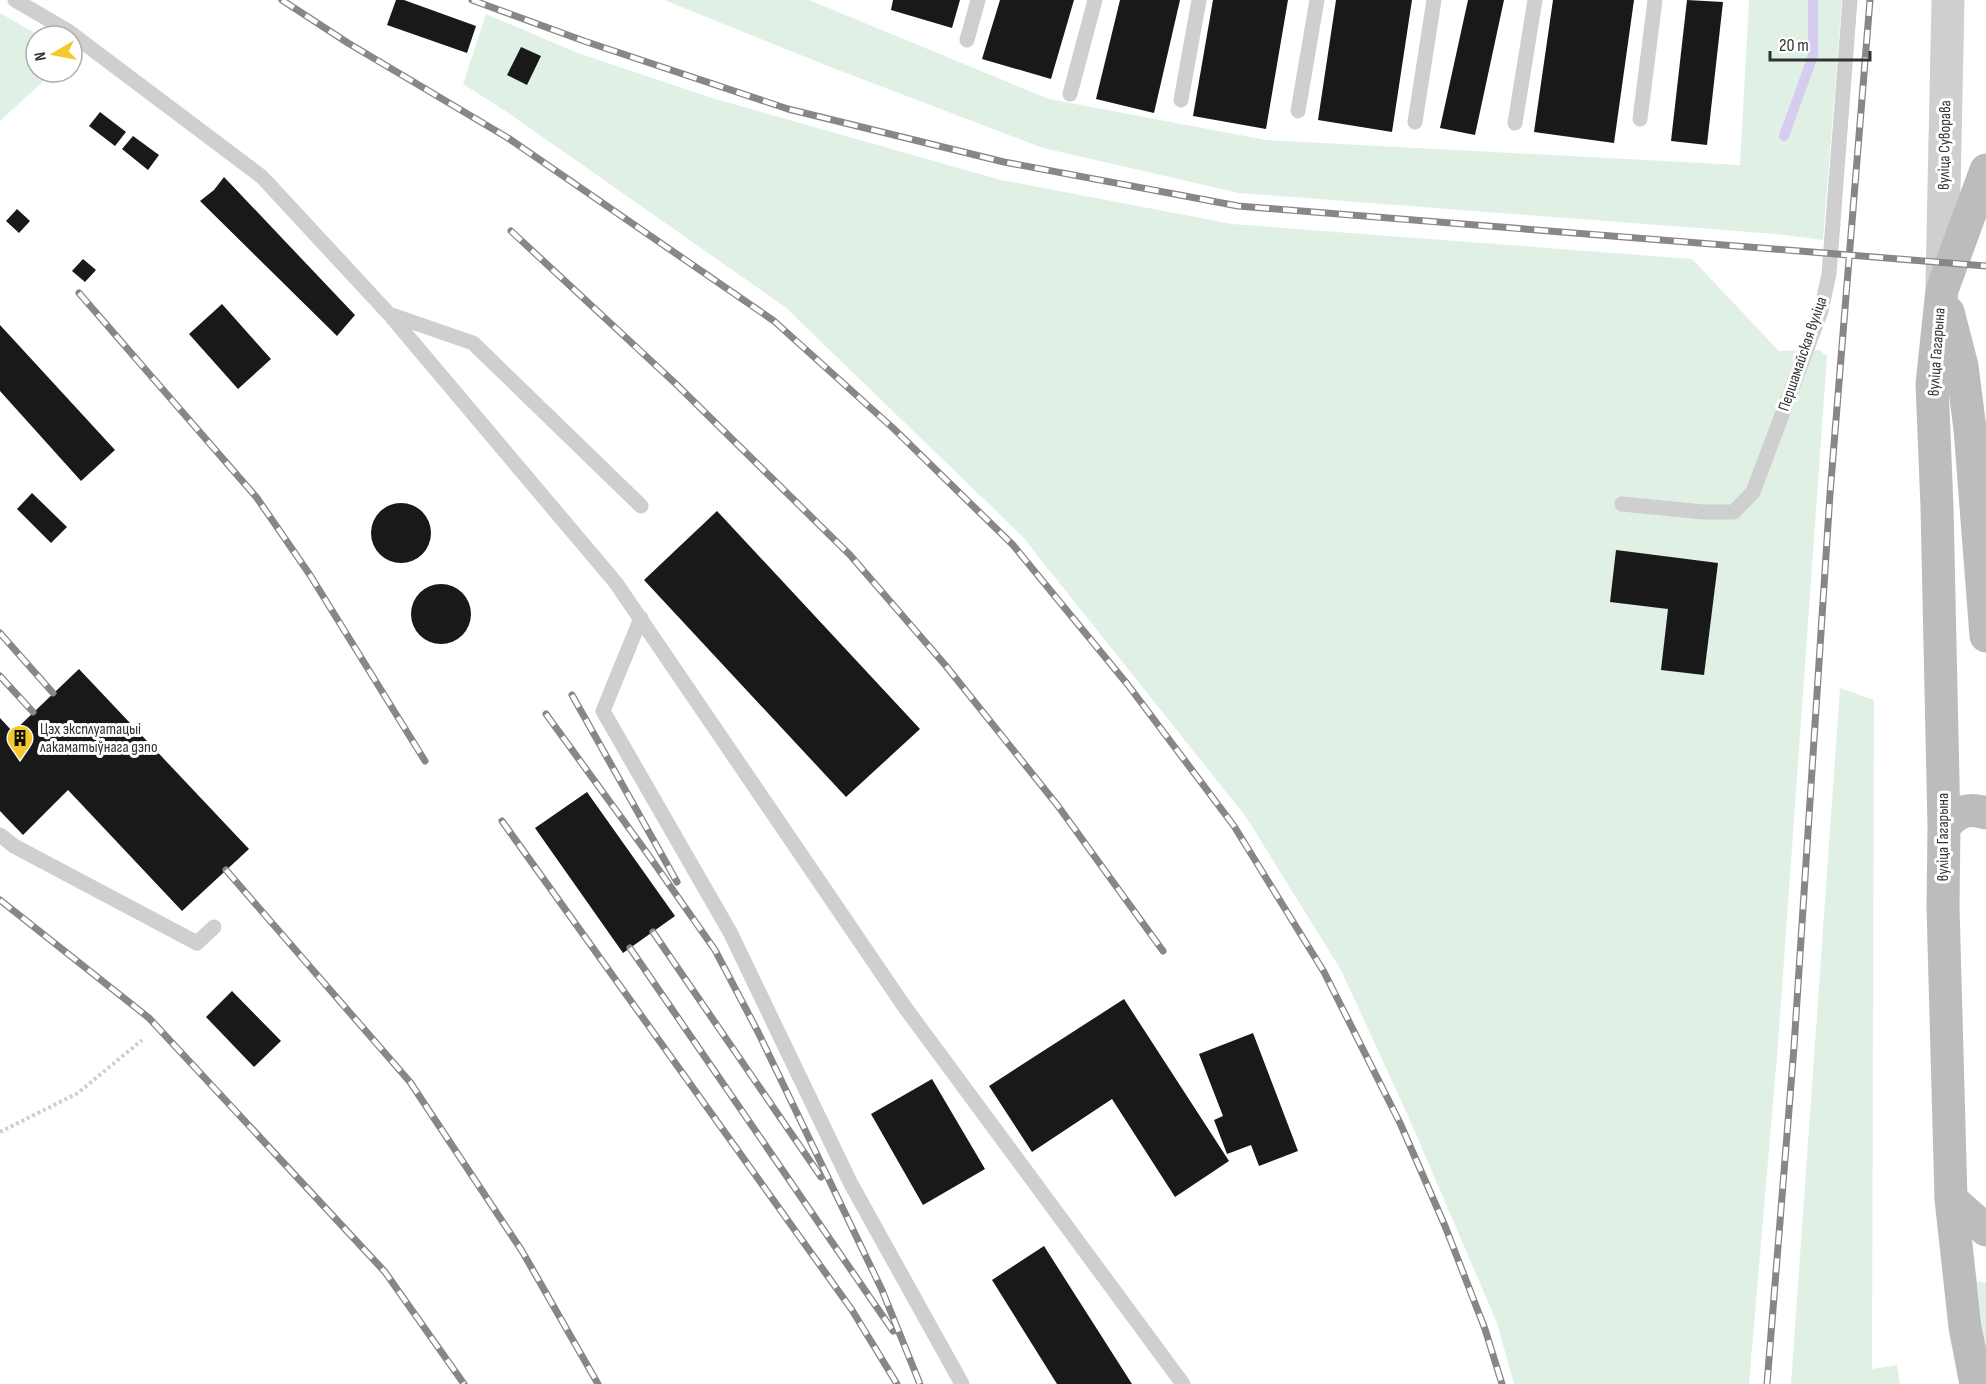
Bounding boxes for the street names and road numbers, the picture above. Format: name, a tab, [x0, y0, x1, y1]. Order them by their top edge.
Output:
street label: вуліца Суворава	[1935, 100, 1955, 190]
street label: Першамайская вуліца	[1775, 294, 1831, 414]
street label: вуліца Гагарына	[1924, 307, 1950, 397]
street label: вуліца Гагарына	[1934, 793, 1953, 881]

